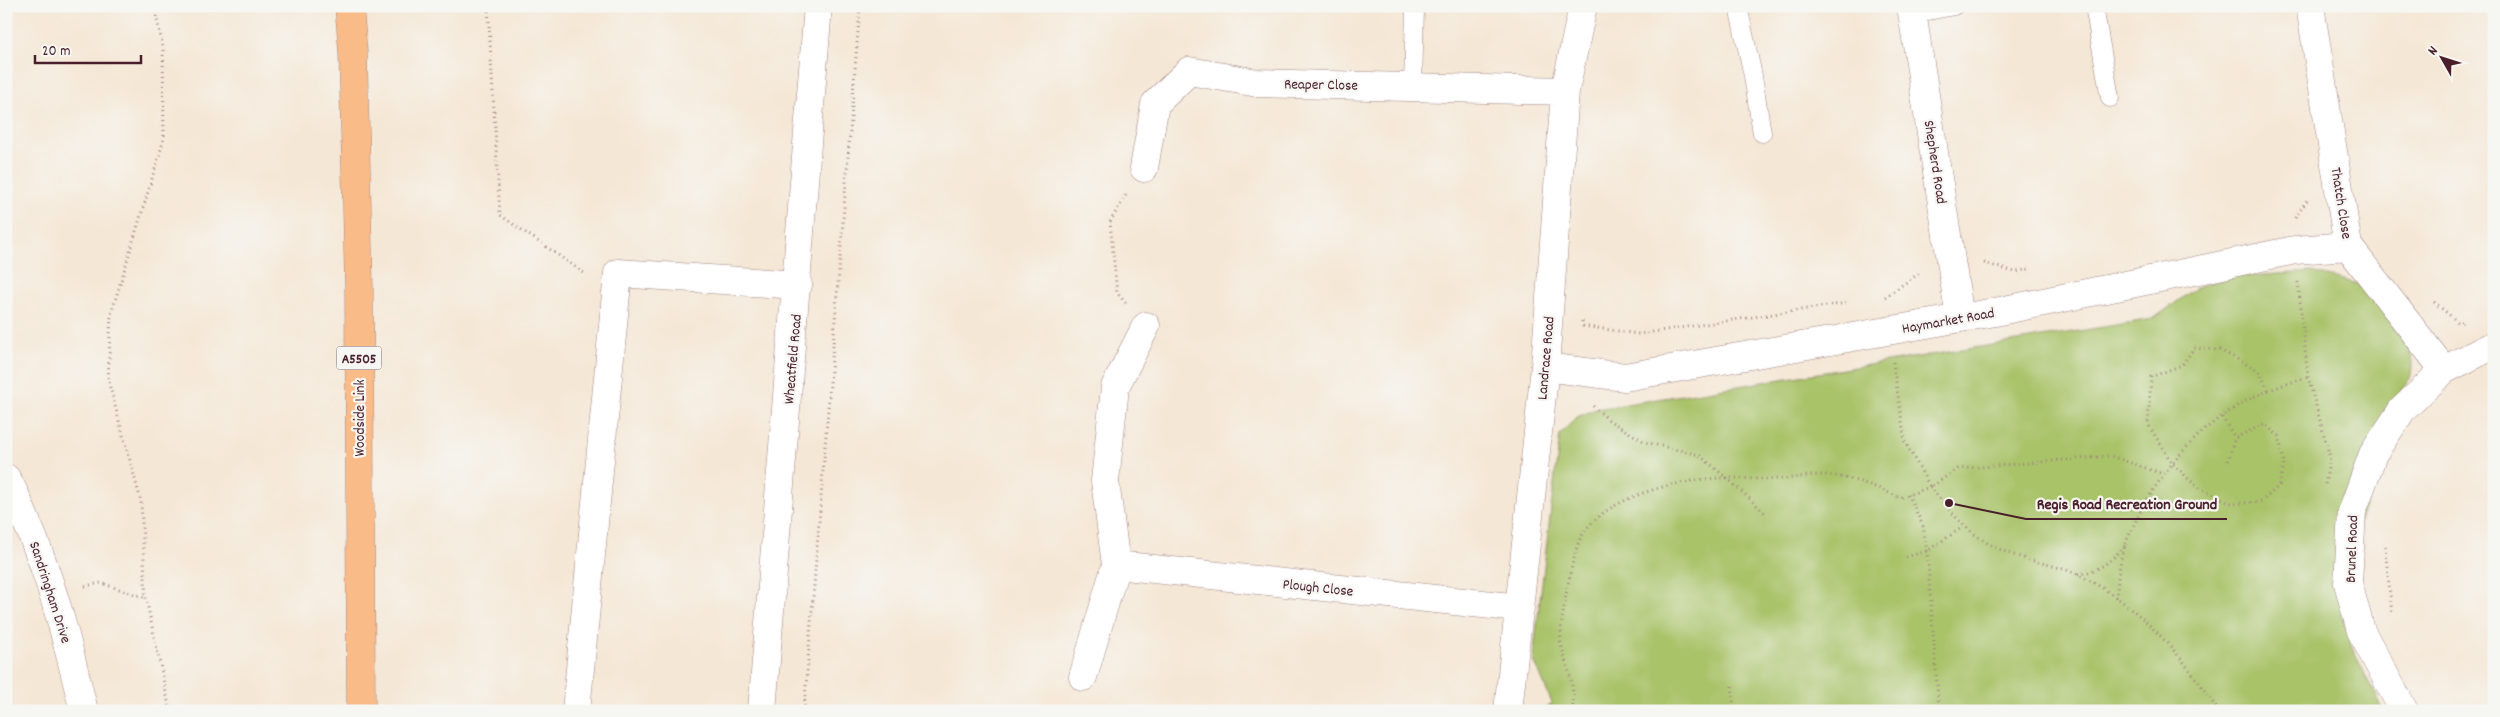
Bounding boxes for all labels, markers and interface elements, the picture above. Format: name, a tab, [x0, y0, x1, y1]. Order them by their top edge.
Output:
scale bar	[35, 32, 141, 64]
north arrow	[2418, 32, 2468, 82]
text: 20 m	[42, 41, 70, 63]
text: N	[2424, 42, 2443, 60]
street label: Reaper Close	[1284, 74, 1359, 98]
street label: Shepherd Road	[1917, 119, 1952, 206]
street label: Thatch Close	[2324, 166, 2357, 241]
street label: Haymarket Road	[1900, 303, 1996, 341]
street label: Wheatfield Road	[779, 313, 809, 405]
street label: Landrace Road	[1532, 315, 1562, 401]
road number: A5505	[336, 346, 382, 369]
street label: Woodside Link	[350, 379, 372, 457]
callout: Regis Road Recreation Ground	[2026, 488, 2227, 519]
text: Regis Road Recreation Ground	[2037, 494, 2217, 517]
street label: Brunel Road	[2341, 515, 2365, 583]
street label: Sandringham Drive	[22, 539, 76, 647]
street label: Plough Close	[1281, 574, 1355, 604]

